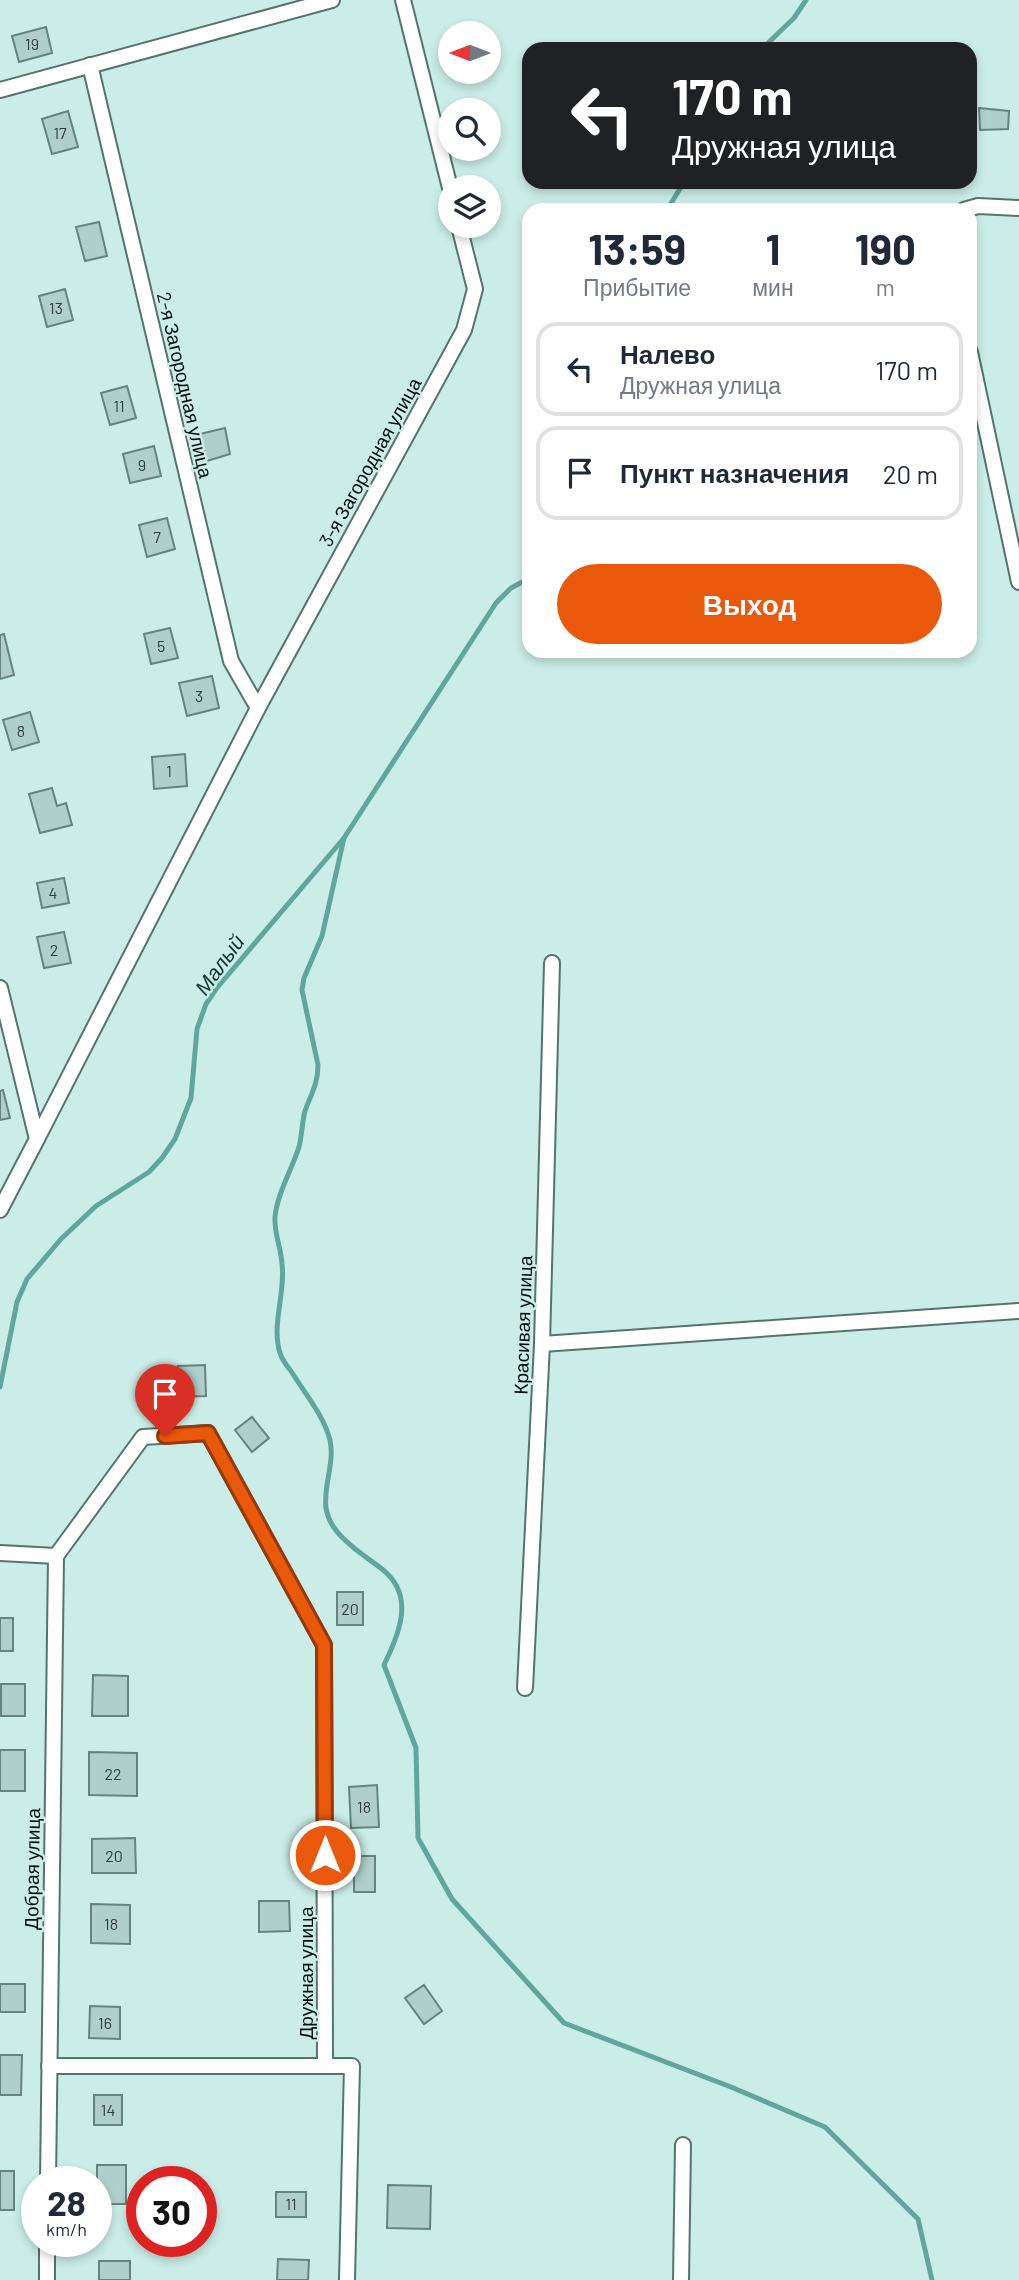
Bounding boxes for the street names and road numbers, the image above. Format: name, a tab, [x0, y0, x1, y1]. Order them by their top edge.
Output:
street label: 2-я Загородная улица	[153, 290, 218, 480]
street label: 3-я Загородная улица	[314, 373, 426, 550]
street label: Красивая улица	[509, 1255, 536, 1395]
street label: Добрая улица	[19, 1807, 44, 1930]
street label: Дружная улица	[294, 1906, 317, 2040]

